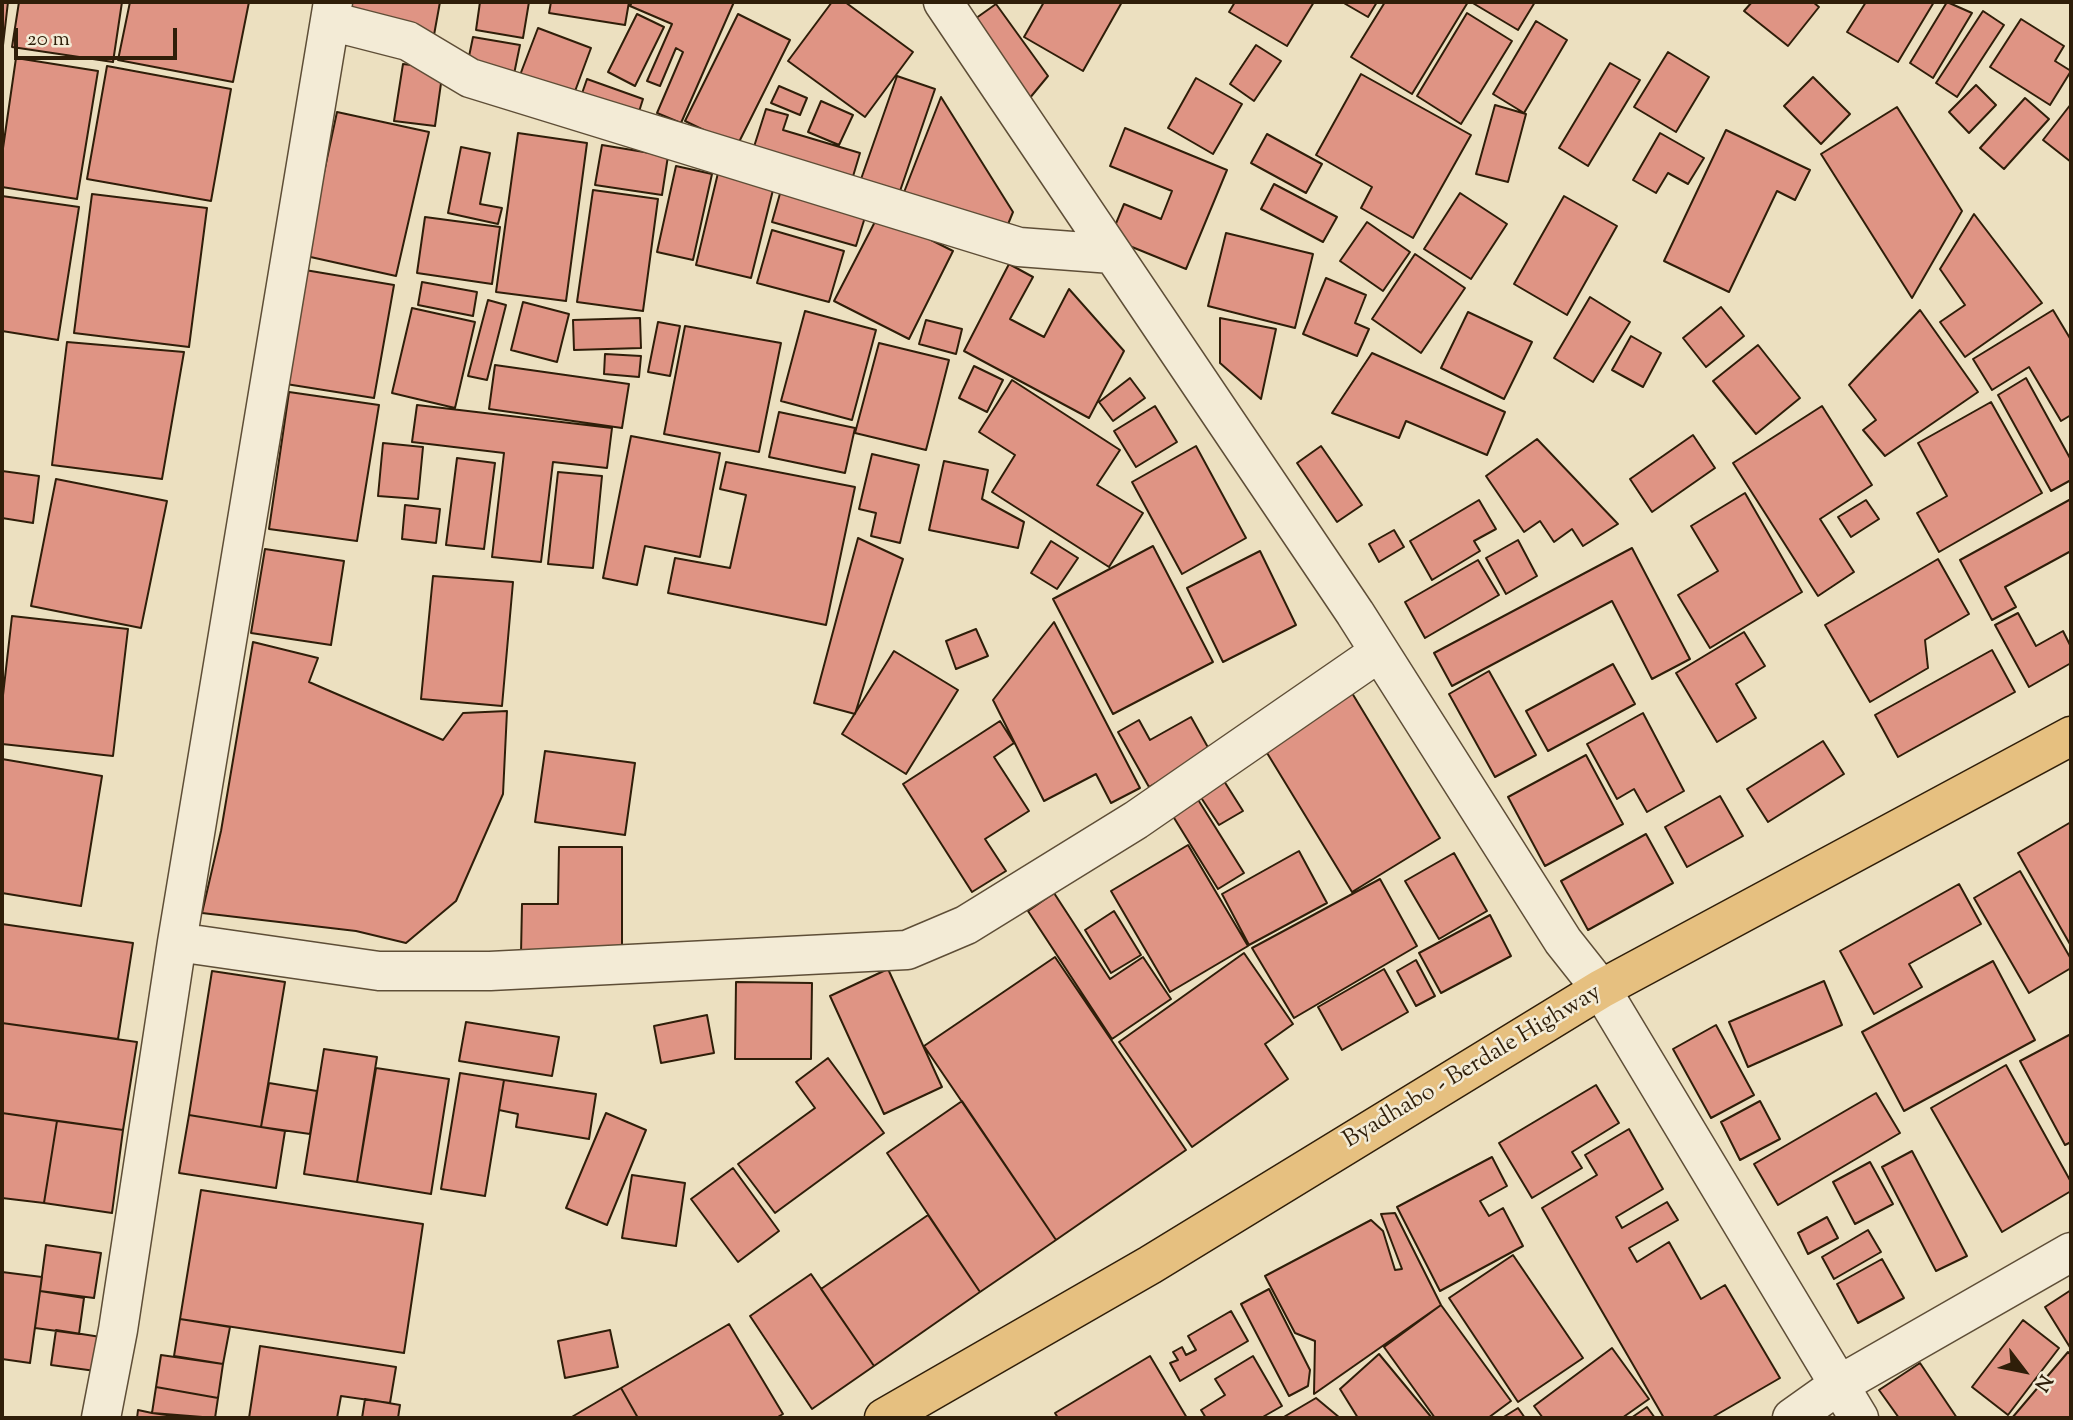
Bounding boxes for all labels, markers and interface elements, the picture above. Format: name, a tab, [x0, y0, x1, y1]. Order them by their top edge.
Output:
scale bar	[18, 14, 180, 58]
text: 20 m	[27, 25, 70, 55]
street label: Byadhabo - Berdale Highway	[1339, 980, 1607, 1156]
north arrow	[1989, 1336, 2059, 1406]
text: N	[2027, 1369, 2058, 1396]

